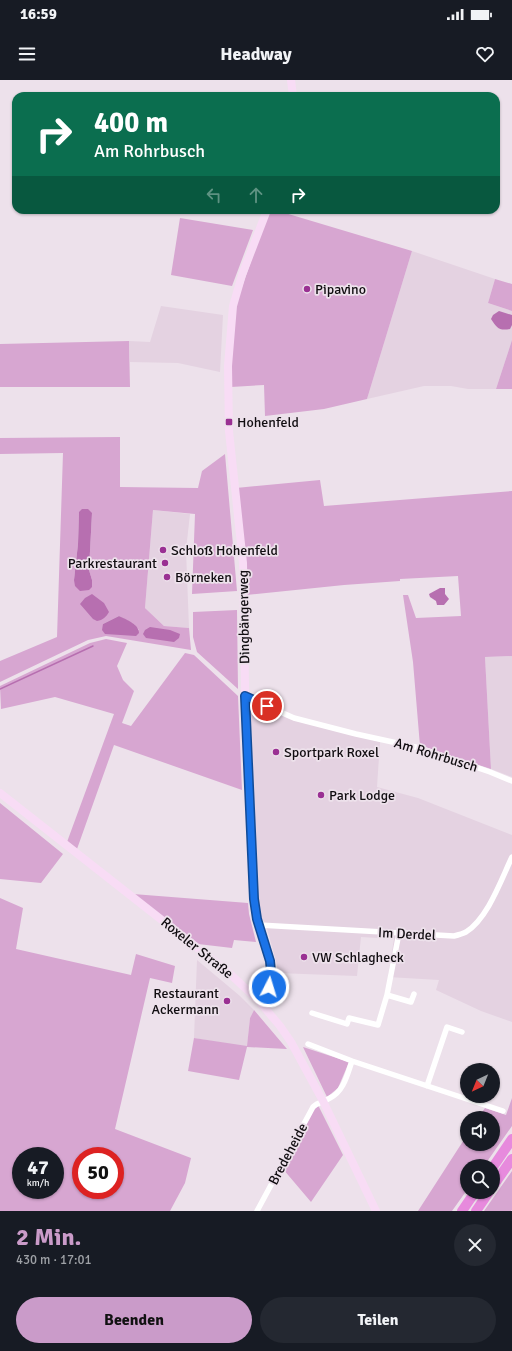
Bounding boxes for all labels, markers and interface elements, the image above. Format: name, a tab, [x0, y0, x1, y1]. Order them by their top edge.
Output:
text: 16:59	[20, 5, 57, 23]
icon: menu	[16, 43, 38, 65]
text: Headway	[220, 43, 292, 65]
icon: heart	[474, 43, 496, 65]
text: 400 m	[94, 106, 168, 140]
icon: right	[28, 108, 80, 160]
text: Am Rohrbusch	[94, 140, 205, 162]
icon: left	[203, 184, 225, 206]
icon: ahead	[245, 184, 267, 206]
icon: right	[287, 184, 309, 206]
place label: Pipavino	[315, 281, 366, 298]
marker: Pipavino	[302, 284, 312, 294]
place label: Hohenfeld	[237, 414, 299, 431]
marker: Hohenfeld	[224, 417, 234, 427]
place label: Schloß Hohenfeld	[171, 542, 278, 559]
marker: Schloß Hohenfeld	[158, 545, 168, 555]
place label: Parkrestaurant	[68, 555, 157, 572]
marker: Parkrestaurant	[160, 558, 170, 568]
place label: Börneken	[175, 569, 232, 586]
street label: Dingbängerweg	[235, 570, 253, 664]
marker: Börneken	[162, 572, 172, 582]
pin	[250, 689, 284, 723]
icon: arrive	[256, 695, 278, 717]
street label: Am Rohrbusch	[392, 734, 480, 776]
place label: Sportpark Roxel	[284, 744, 379, 761]
marker: Sportpark Roxel	[271, 747, 281, 757]
place label: Park Lodge	[329, 787, 395, 804]
marker: Park Lodge	[316, 790, 326, 800]
street label: Roxeler Straße	[157, 914, 237, 982]
street label: Im Derdel	[378, 924, 436, 944]
place label: VW Schlagheck	[312, 949, 404, 966]
marker: VW Schlagheck	[299, 952, 309, 962]
position arrow	[248, 966, 290, 1008]
place label: Restaurant Ackermann	[152, 985, 219, 1018]
marker: Restaurant Ackermann	[222, 996, 232, 1006]
north arrow	[460, 1063, 500, 1103]
map controls	[460, 1063, 500, 1199]
button: sound	[460, 1111, 500, 1151]
street label: Bredeheide	[265, 1120, 311, 1188]
speed limit sign: 50	[72, 1147, 124, 1199]
text: 47	[27, 1155, 49, 1180]
button: search	[460, 1159, 500, 1199]
text: km/h	[27, 1177, 49, 1189]
text: 2 Min.	[16, 1222, 81, 1252]
button: close	[454, 1224, 496, 1266]
text: 430 m · 17:01	[16, 1252, 92, 1268]
button: Beenden	[16, 1297, 252, 1343]
button: Teilen	[260, 1297, 496, 1343]

